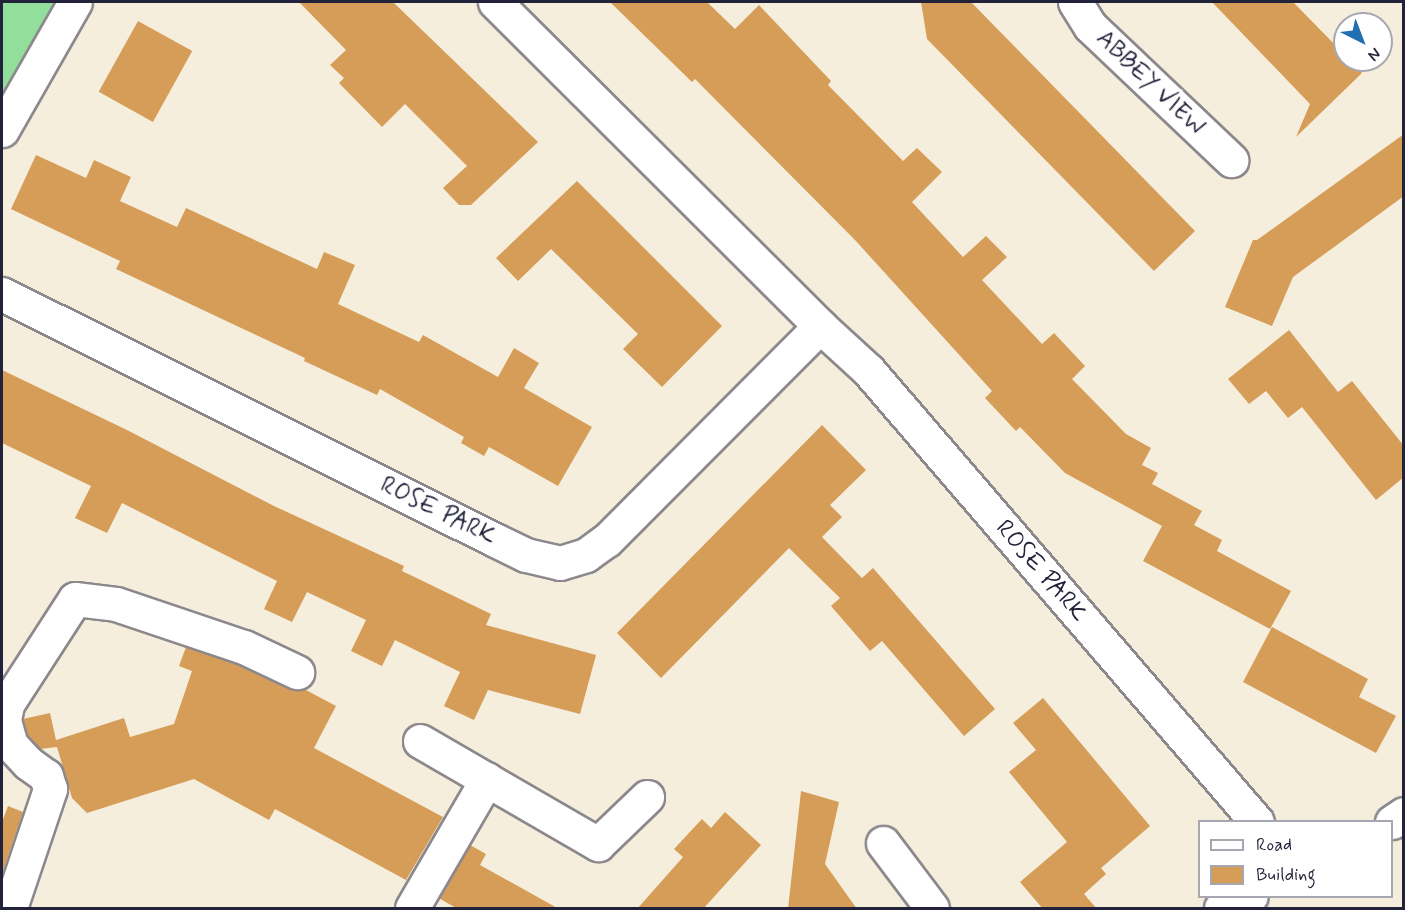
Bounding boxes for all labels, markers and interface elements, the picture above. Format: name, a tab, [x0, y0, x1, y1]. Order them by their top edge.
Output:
north arrow	[1333, 12, 1393, 72]
street label: ABBEY VIEW	[1087, 22, 1213, 144]
text: N	[1363, 43, 1385, 66]
street label: ROSE PARK	[377, 472, 499, 550]
street label: ROSE PARK	[990, 516, 1092, 626]
legend	[1198, 820, 1393, 898]
text: Road	[1256, 833, 1292, 857]
text: Building	[1256, 863, 1316, 887]

